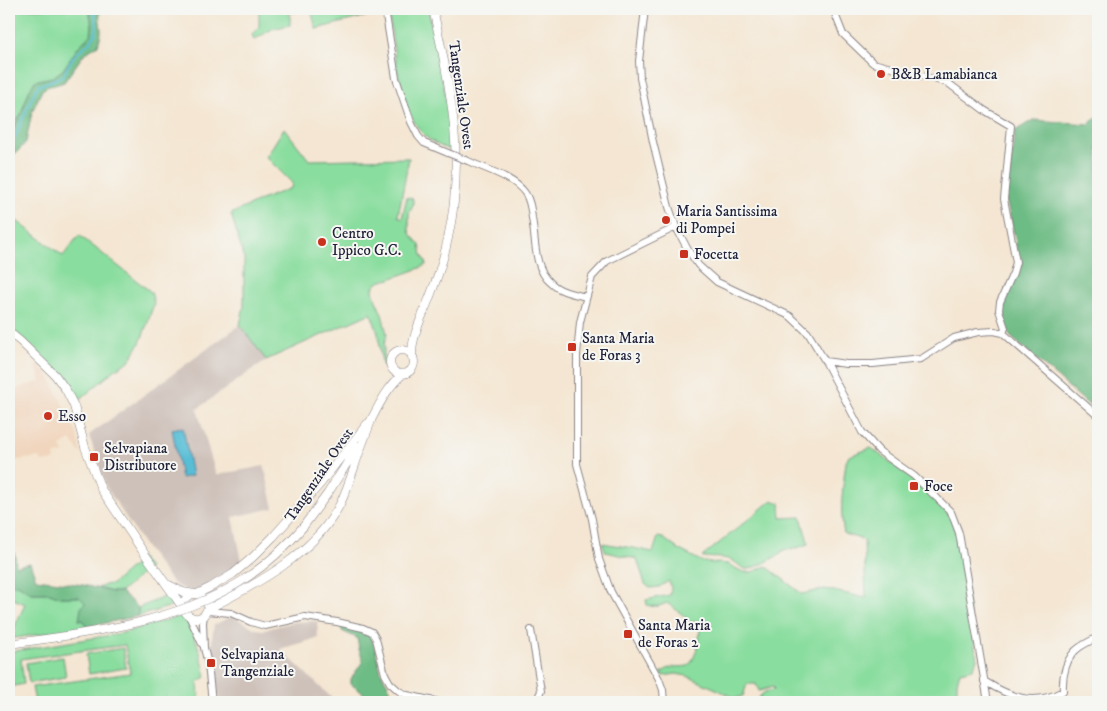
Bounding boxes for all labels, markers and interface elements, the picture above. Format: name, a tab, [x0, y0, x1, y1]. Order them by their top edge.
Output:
street label: Tangenziale Ovest	[444, 39, 478, 151]
place label: B&B Lamabianca	[891, 65, 998, 84]
marker: B&B Lamabianca	[875, 68, 887, 80]
place label: Maria Santissima di Pompei	[676, 202, 778, 238]
marker: Maria Santissima di Pompei	[660, 214, 672, 226]
place label: Centro Ippico G.C.	[332, 224, 401, 260]
marker: Centro Ippico G.C.	[316, 236, 328, 248]
place label: Focetta	[694, 245, 739, 264]
marker: Focetta	[678, 248, 690, 260]
place label: Santa Maria de Foras 3	[582, 329, 655, 365]
marker: Santa Maria de Foras 3	[566, 341, 578, 353]
place label: Esso	[58, 407, 86, 426]
marker: Esso	[42, 410, 54, 422]
street label: Tangenziale Ovest	[281, 424, 358, 526]
place label: Selvapiana Distributore	[104, 439, 176, 475]
marker: Selvapiana Distributore	[88, 451, 100, 463]
place label: Foce	[924, 477, 953, 496]
marker: Foce	[908, 480, 920, 492]
place label: Santa Maria de Foras 2	[638, 616, 711, 652]
marker: Santa Maria de Foras 2	[622, 628, 634, 640]
place label: Selvapiana Tangenziale	[221, 645, 294, 681]
marker: Selvapiana Tangenziale	[205, 657, 217, 669]

